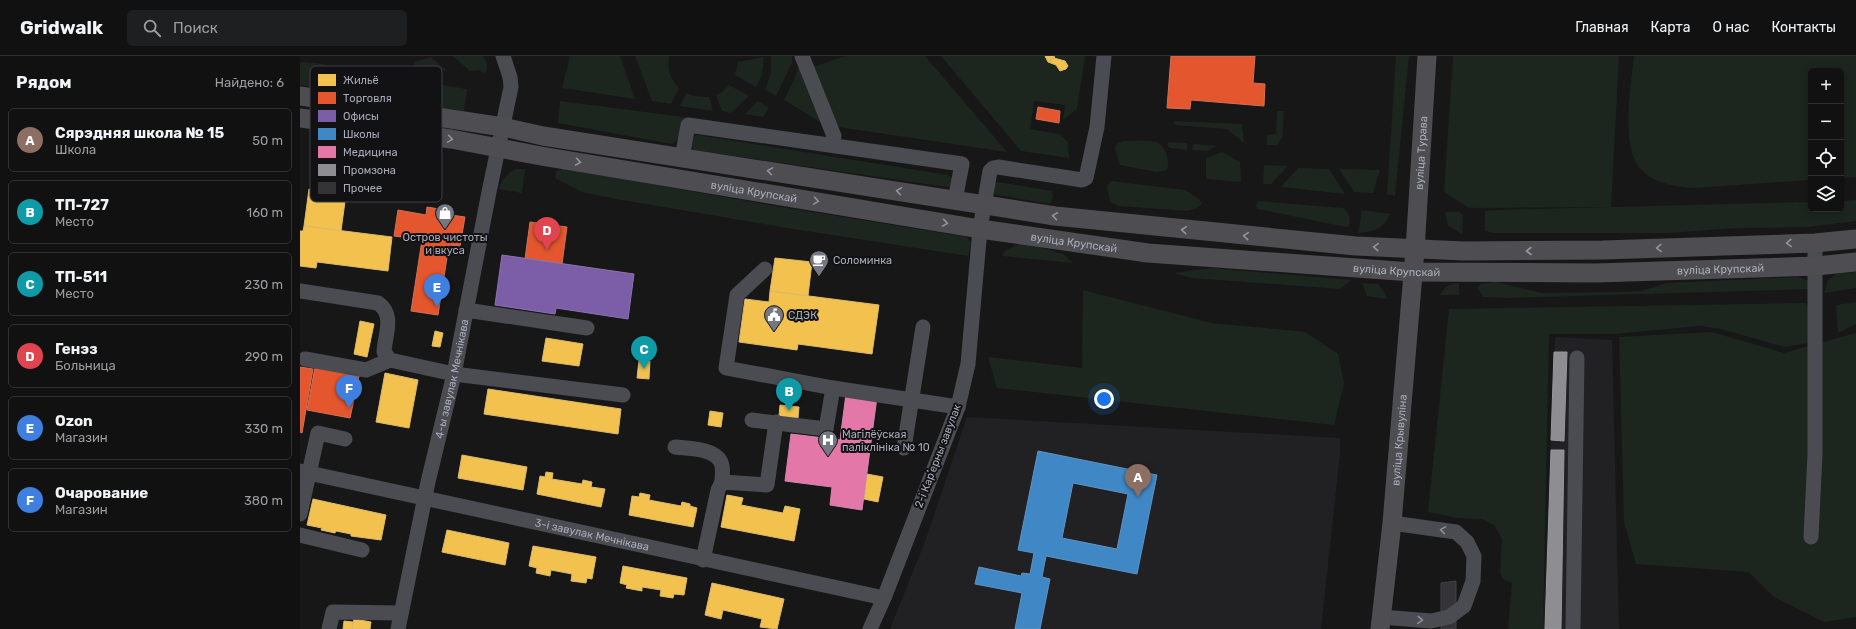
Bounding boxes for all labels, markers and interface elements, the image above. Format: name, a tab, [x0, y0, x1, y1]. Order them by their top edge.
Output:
search box	[127, 10, 407, 46]
text: Gridwalk	[20, 16, 103, 39]
icon: search	[141, 17, 163, 39]
text: Поиск	[173, 19, 218, 37]
text: Главная	[1575, 19, 1629, 36]
text: Карта	[1651, 19, 1691, 36]
text: О нас	[1713, 19, 1749, 36]
text: Контакты	[1771, 19, 1836, 36]
legend	[310, 66, 442, 202]
map controls	[1808, 68, 1844, 212]
button: +	[1808, 68, 1844, 104]
text: Рядом	[16, 72, 72, 92]
text: Жильё	[343, 74, 379, 87]
text: Найдено: 6	[215, 75, 284, 90]
text: Торговля	[343, 92, 392, 105]
button: −	[1808, 104, 1844, 140]
text: Офисы	[343, 110, 379, 123]
street label: вуліца Турава	[1412, 116, 1430, 190]
text: Сярэдняя школа № 15	[55, 124, 224, 142]
text: Школы	[343, 128, 380, 141]
text: A	[25, 133, 35, 148]
text: 50 m	[252, 133, 283, 148]
one-way arrow	[446, 134, 453, 143]
button: locate	[1808, 140, 1844, 176]
text: Школа	[55, 142, 96, 157]
text: Медицина	[343, 146, 397, 159]
one-way arrow	[574, 157, 581, 166]
text: Промзона	[343, 164, 396, 177]
one-way arrow	[767, 167, 773, 176]
button: layers	[1808, 176, 1844, 212]
street label: вуліца Крупскай	[710, 178, 798, 205]
text: Прочее	[343, 182, 382, 195]
one-way arrow	[896, 187, 902, 196]
text: ТП-727	[55, 196, 109, 214]
one-way arrow	[813, 196, 819, 205]
shop icon: Остров чистоты и вкуса	[434, 202, 456, 230]
text: B	[25, 205, 35, 220]
text: 160 m	[247, 205, 283, 220]
one-way arrow	[1052, 212, 1058, 221]
text: Место	[55, 214, 94, 229]
pin: D	[534, 217, 560, 250]
one-way arrow	[941, 218, 948, 226]
one-way arrow	[1181, 226, 1187, 235]
street label: вуліца Крупскай	[1030, 230, 1118, 255]
place label: Остров чистоты и вкуса	[402, 231, 488, 257]
one-way arrow	[1243, 231, 1249, 240]
one-way arrow	[1786, 239, 1792, 248]
one-way arrow	[1373, 243, 1379, 252]
one-way arrow	[1656, 244, 1662, 252]
one-way arrow	[1526, 247, 1532, 255]
cafe icon: Соломинка	[808, 249, 830, 277]
place label: Соломинка	[833, 254, 892, 267]
street label: вуліца Крупскай	[1353, 261, 1440, 279]
street label: вуліца Крупскай	[1677, 261, 1764, 277]
text: ТП-511	[55, 268, 107, 286]
pin: E	[424, 274, 450, 307]
text: C	[25, 277, 35, 292]
text: 230 m	[245, 277, 283, 292]
text: Место	[55, 286, 94, 301]
public building icon: СДЭК	[763, 304, 785, 332]
place label: СДЭК	[788, 309, 817, 322]
street label: 4-ы завулак Мечнікава	[432, 318, 471, 440]
pin: C	[631, 336, 657, 369]
text: Генэз	[55, 340, 98, 358]
text: D	[25, 349, 35, 364]
text: 290 m	[245, 349, 283, 364]
text: Больница	[55, 358, 116, 373]
pin: F	[336, 375, 362, 408]
pin: B	[776, 378, 802, 411]
your location	[1094, 389, 1114, 409]
street label: вуліца Крывуліна	[1389, 394, 1409, 486]
street label: 2-і Карʼерны завулак	[912, 402, 964, 510]
text: Ozon	[55, 412, 93, 430]
text: E	[26, 421, 34, 436]
text: 330 m	[244, 421, 283, 436]
place label: Магілёўская паліклініка № 10	[842, 428, 930, 454]
hospital icon: Магілёўская паліклініка № 10	[817, 429, 839, 457]
text: Магазин	[55, 430, 108, 445]
pin: A	[1125, 464, 1151, 497]
text: Очарование	[55, 484, 148, 502]
text: F	[26, 493, 34, 508]
text: 380 m	[244, 493, 283, 508]
text: Магазин	[55, 502, 108, 517]
street label: 3-і завулак Мечнікава	[534, 516, 651, 553]
one-way arrow	[1439, 526, 1446, 535]
one-way arrow	[1417, 616, 1423, 625]

